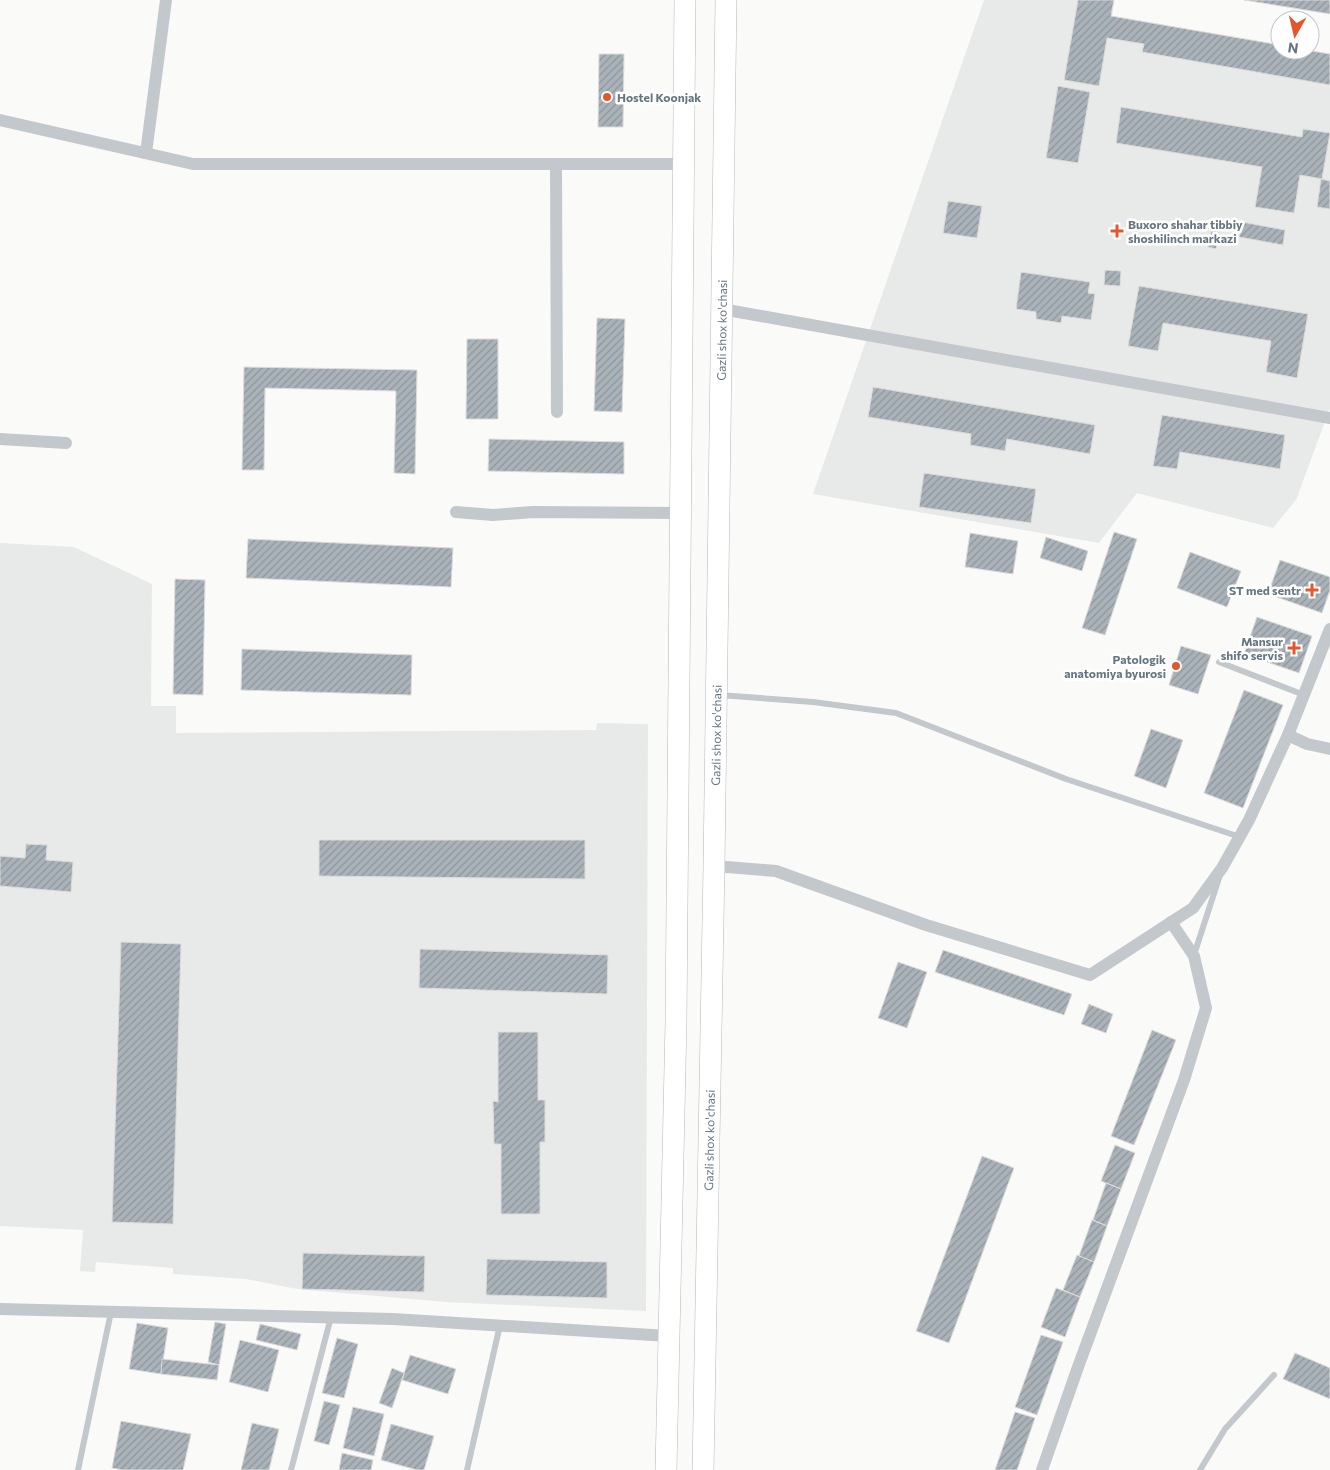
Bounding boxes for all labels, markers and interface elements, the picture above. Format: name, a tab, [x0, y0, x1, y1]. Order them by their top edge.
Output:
north arrow	[1270, 10, 1320, 60]
text: N	[1287, 39, 1300, 58]
place label: Hostel Koonjak	[617, 90, 701, 104]
marker: Hostel Koonjak	[601, 91, 613, 103]
place label: Buxoro shahar tibbiy shoshilinch markazi	[1128, 217, 1243, 245]
marker: Buxoro shahar tibbiy shoshilinch markazi	[1110, 224, 1124, 238]
street label: Gazli shox ko'chasi	[714, 280, 729, 381]
place label: ST med sentr	[1229, 583, 1301, 597]
marker: ST med sentr	[1305, 583, 1319, 597]
place label: Mansur shifo servis	[1221, 634, 1283, 662]
marker: Mansur shifo servis	[1287, 641, 1301, 655]
place label: Patologik anatomiya byurosi	[1064, 652, 1166, 680]
marker: Patologik anatomiya byurosi	[1170, 660, 1182, 672]
street label: Gazli shox ko'chasi	[708, 685, 724, 786]
street label: Gazli shox ko'chasi	[701, 1089, 717, 1191]

